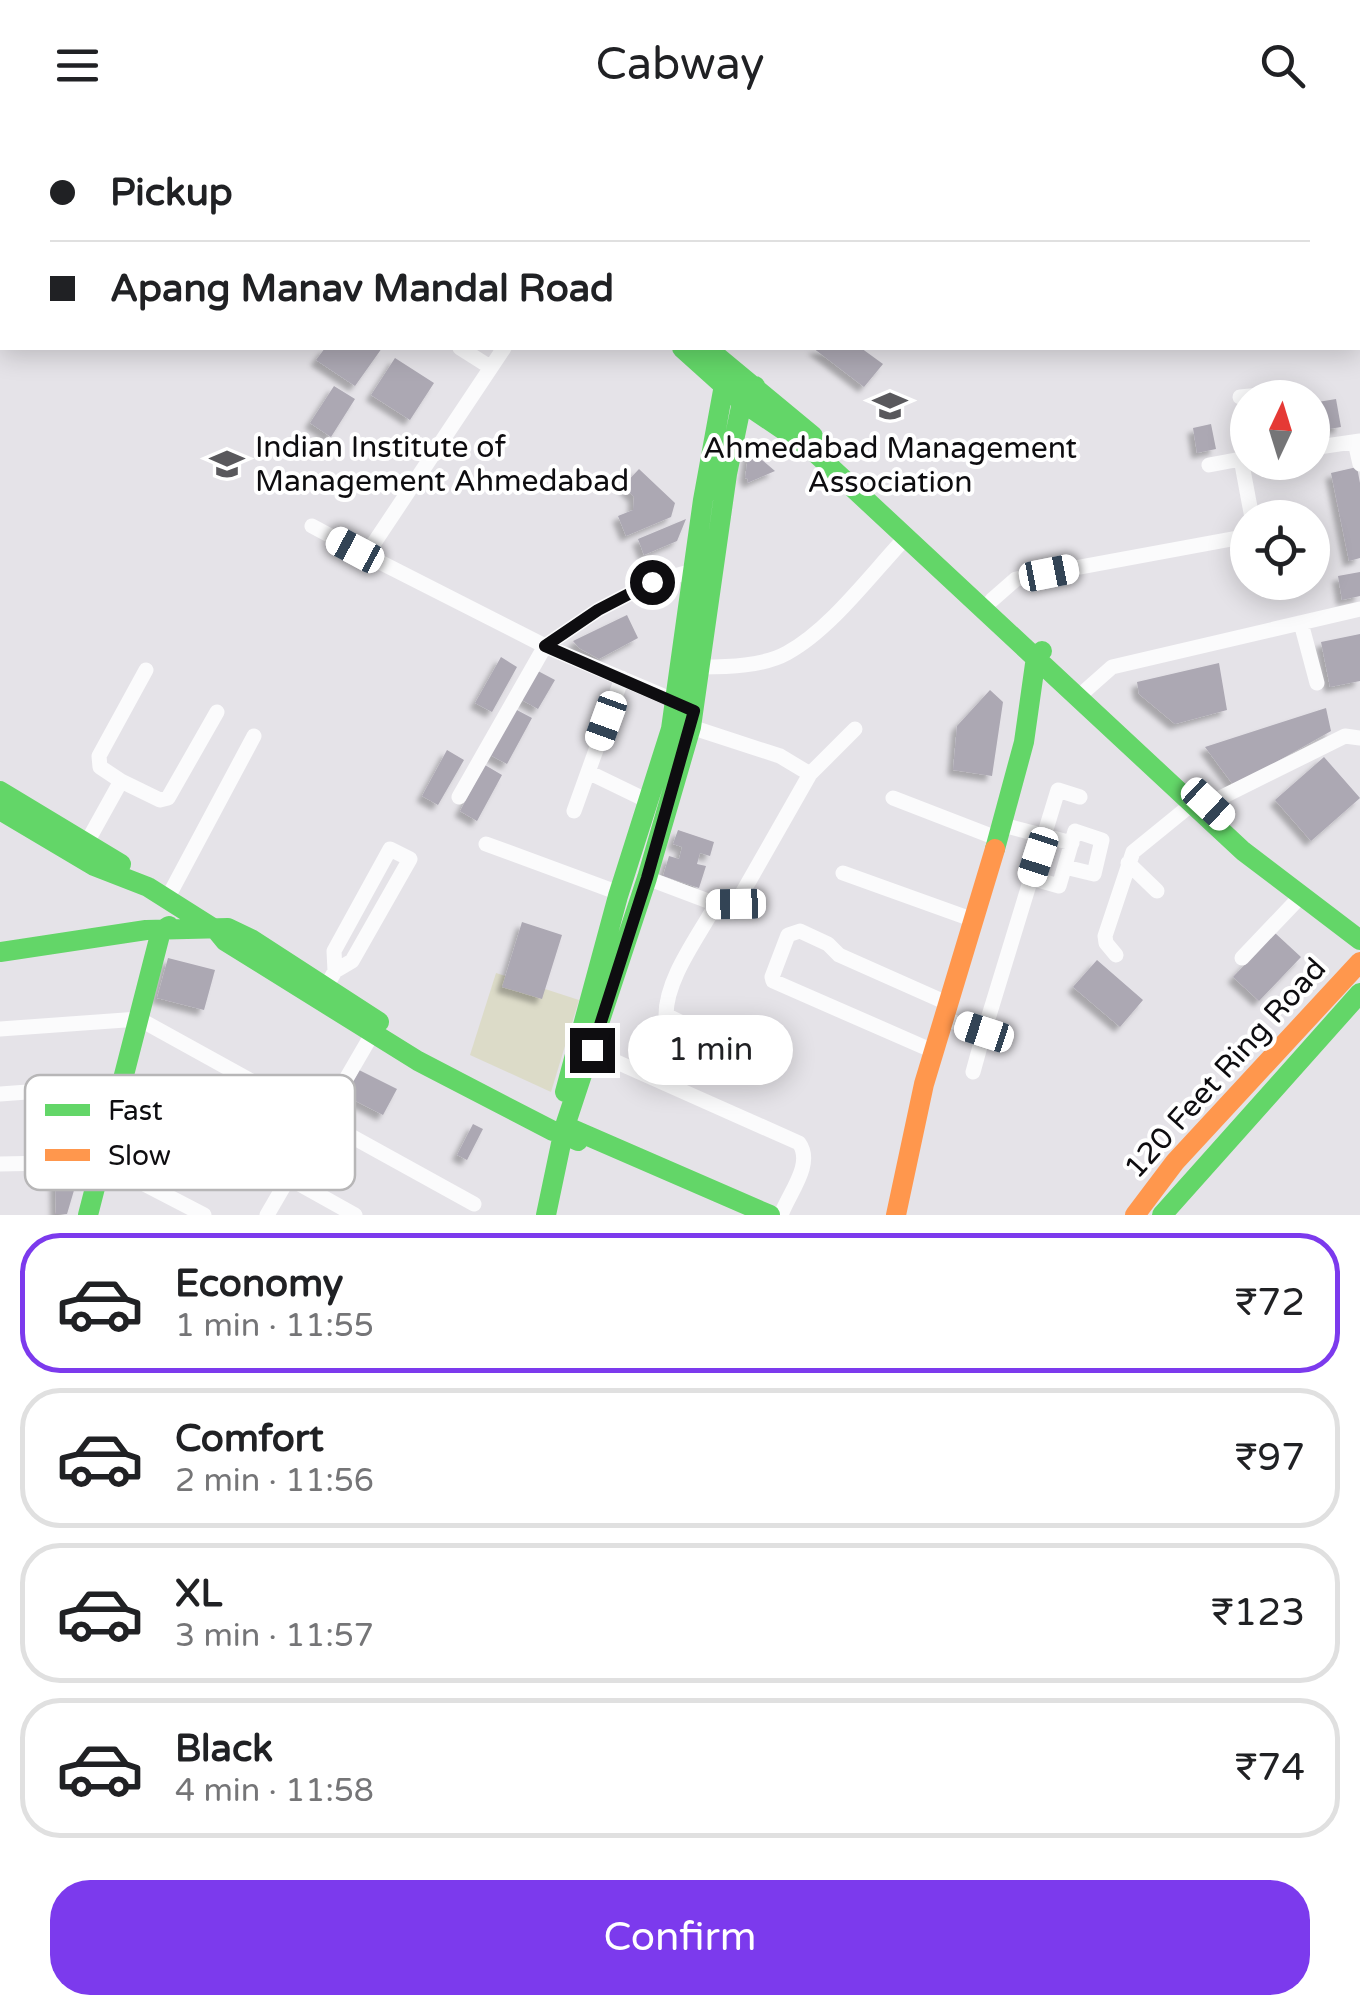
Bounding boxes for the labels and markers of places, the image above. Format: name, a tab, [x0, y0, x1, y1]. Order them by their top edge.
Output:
school or university icon: Ahmedabad Management Association	[871, 387, 909, 425]
place label: Indian Institute of Management Ahmedabad	[255, 429, 629, 500]
place label: Ahmedabad Management Association	[703, 430, 1077, 501]
school or university icon: Indian Institute of Management Ahmedabad	[208, 445, 246, 483]

